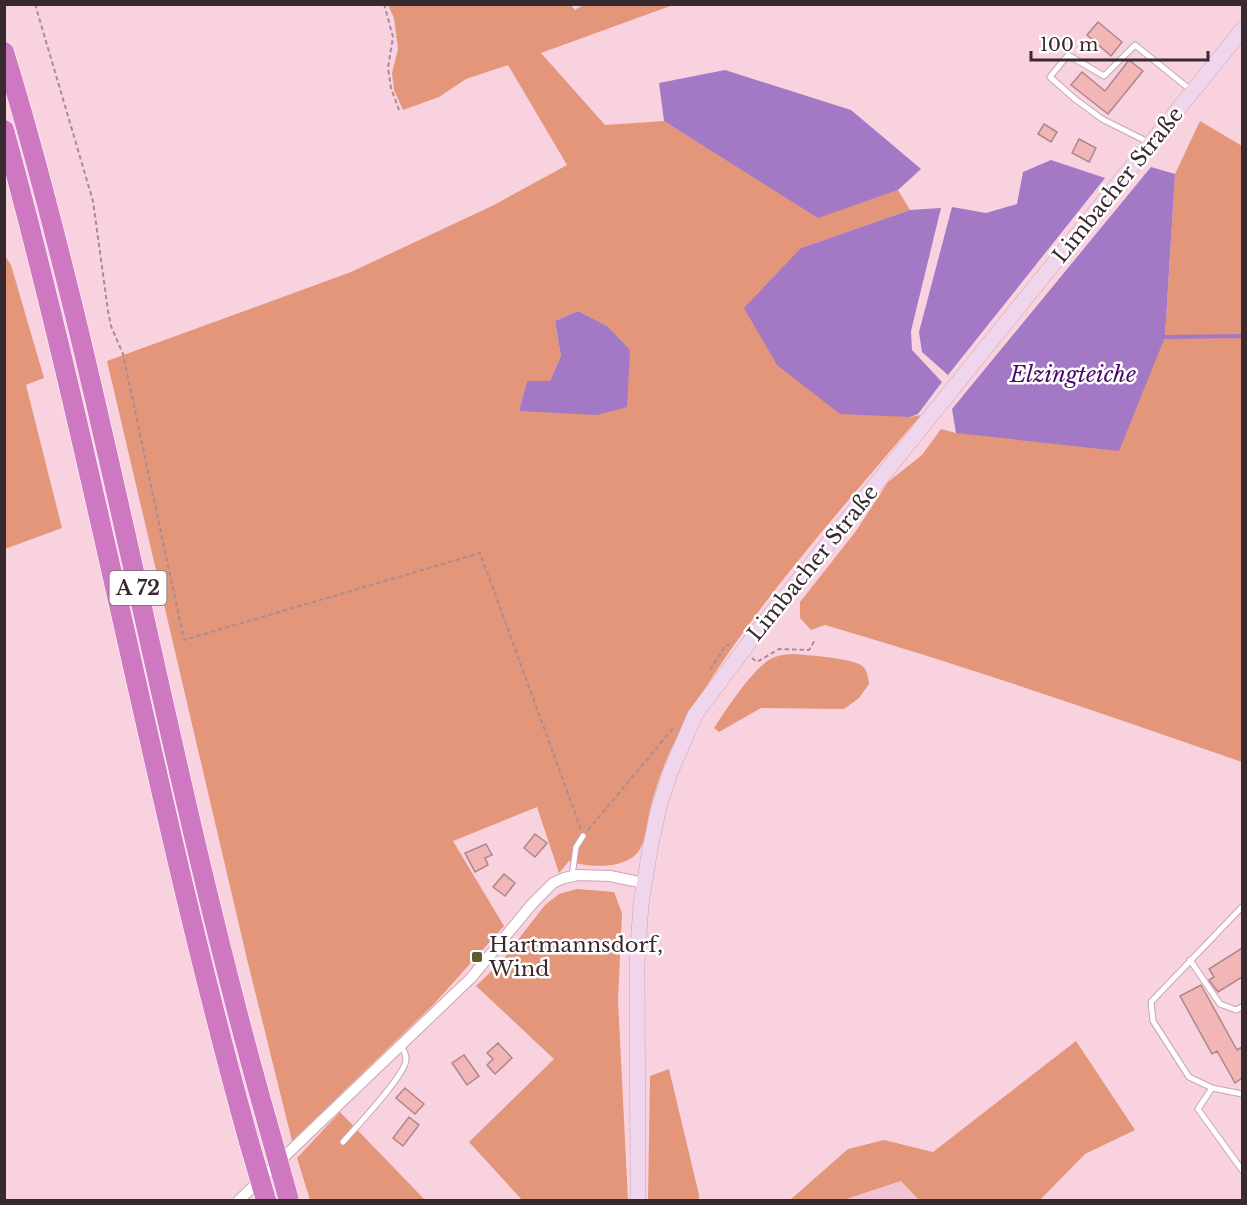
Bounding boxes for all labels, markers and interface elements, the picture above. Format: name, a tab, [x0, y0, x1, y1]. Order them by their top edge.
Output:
scale bar	[1031, 24, 1208, 62]
text: 100 m	[1040, 34, 1098, 56]
street label: Limbacher Straße	[1047, 102, 1189, 268]
water label: Elzingteiche	[1009, 361, 1136, 388]
street label: Limbacher Straße	[742, 480, 884, 646]
road number: A 72	[110, 571, 166, 605]
place label: Hartmannsdorf, Wind	[488, 932, 663, 982]
marker: Hartmannsdorf, Wind	[470, 950, 484, 964]

